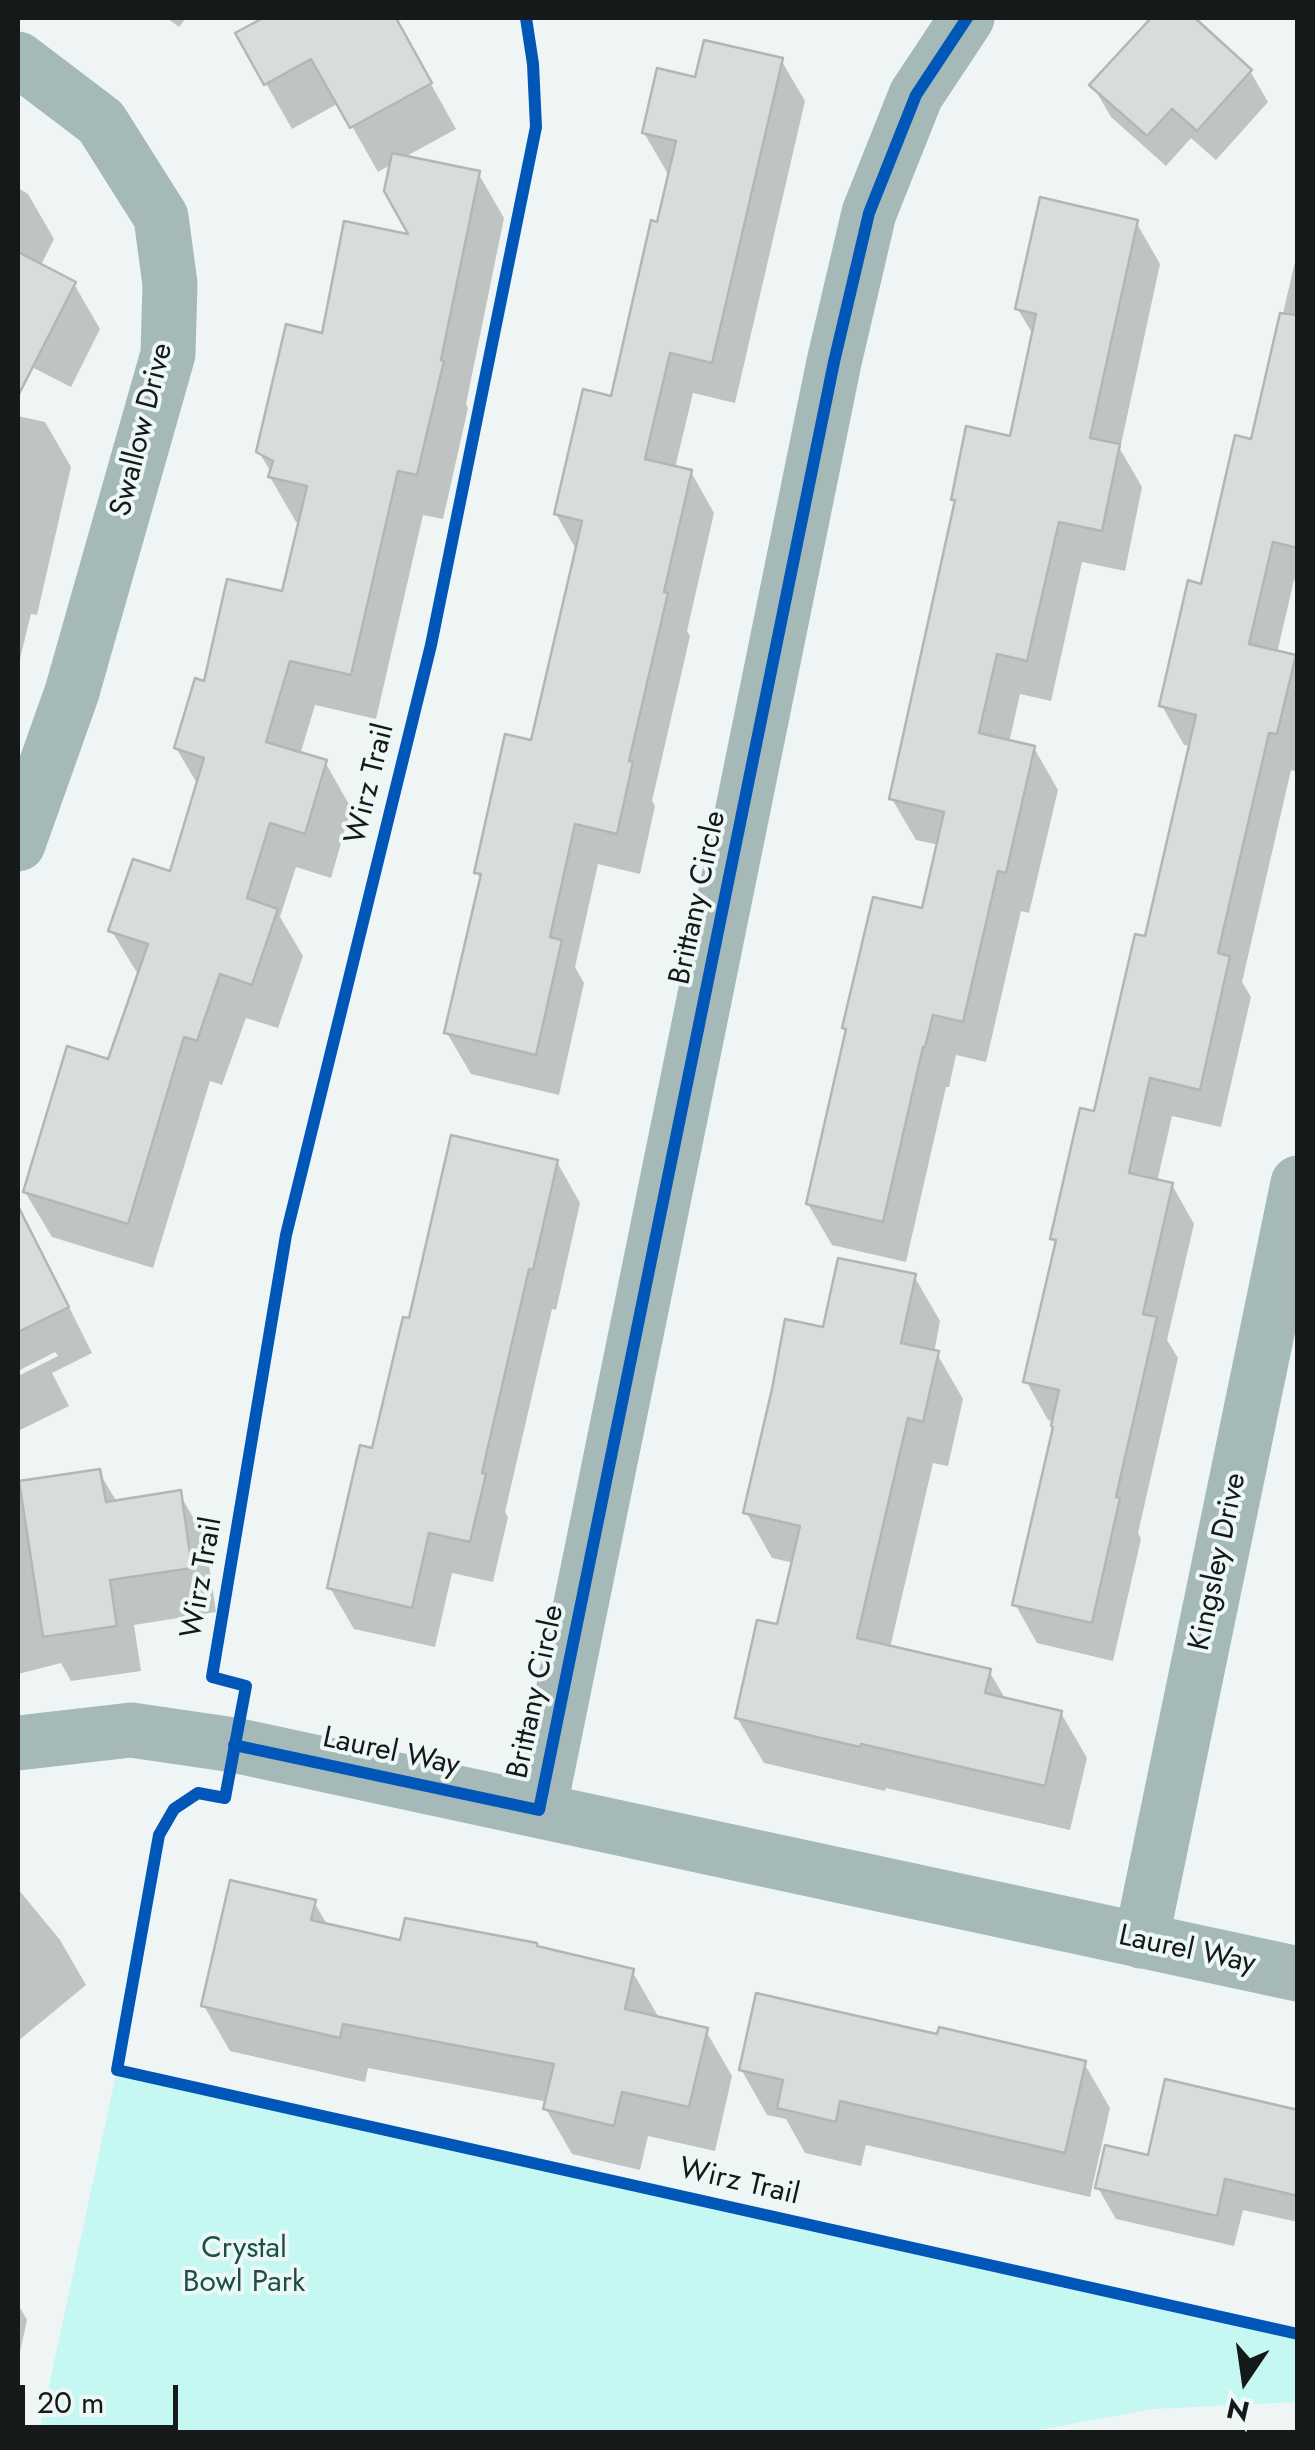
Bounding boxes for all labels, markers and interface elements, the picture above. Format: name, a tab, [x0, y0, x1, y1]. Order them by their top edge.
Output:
street label: Swallow Drive	[104, 340, 182, 520]
street label: Wirz Trail	[339, 720, 403, 848]
street label: Brittany Circle	[663, 808, 735, 988]
street label: Kingsley Drive	[1183, 1470, 1255, 1654]
street label: Wirz Trail	[175, 1515, 231, 1641]
street label: Brittany Circle	[501, 1602, 573, 1782]
street label: Laurel Way	[319, 1721, 463, 1785]
street label: Laurel Way	[1115, 1919, 1259, 1983]
street label: Wirz Trail	[675, 2152, 803, 2214]
park label: Crystal Bowl Park	[183, 2232, 305, 2302]
north arrow	[1195, 2330, 1295, 2430]
scale bar	[25, 2365, 182, 2427]
text: 20 m	[37, 2381, 104, 2424]
text: N	[1223, 2387, 1254, 2432]

